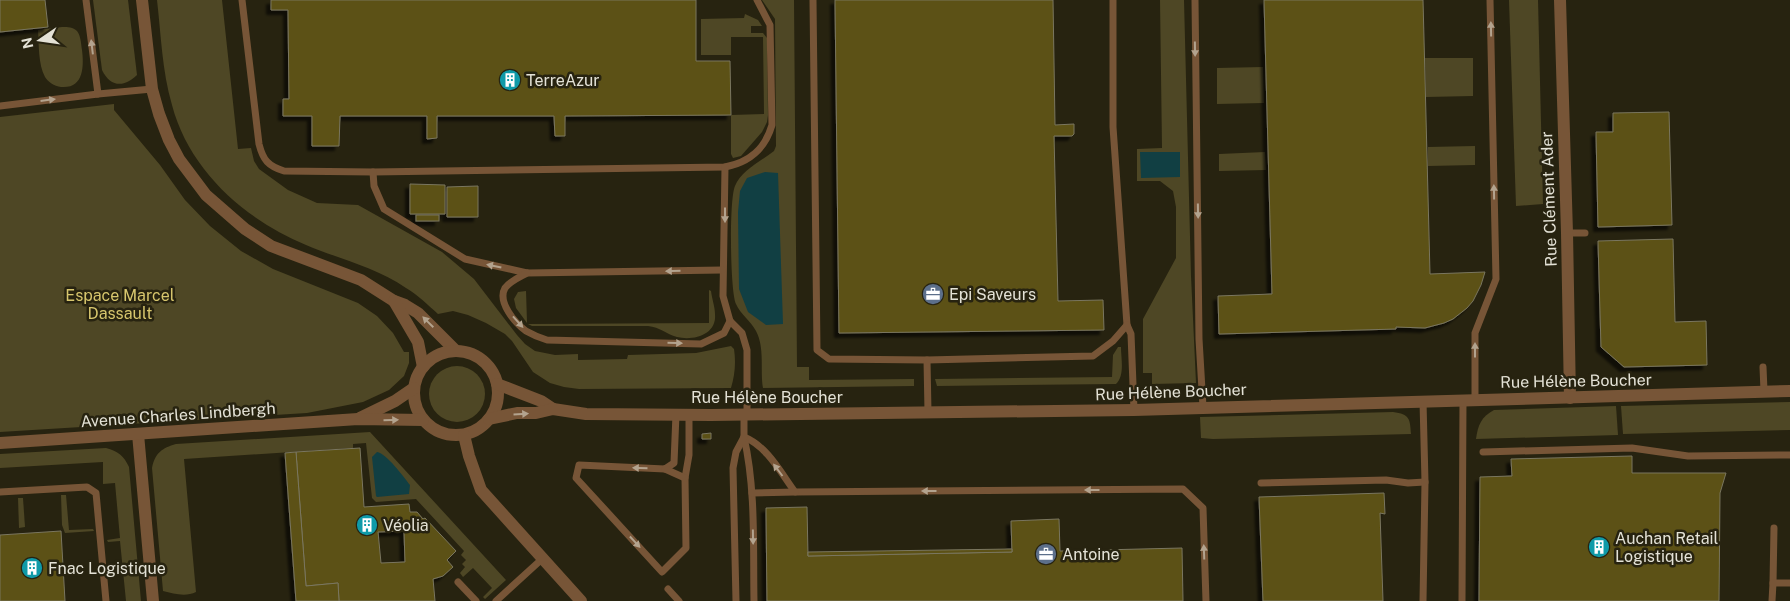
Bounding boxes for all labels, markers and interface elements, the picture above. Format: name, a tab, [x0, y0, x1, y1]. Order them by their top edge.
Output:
north arrow	[15, 15, 65, 65]
one-way arrow	[1487, 21, 1495, 37]
text: N	[18, 36, 36, 50]
one-way arrow	[88, 39, 96, 55]
one-way arrow	[1191, 41, 1199, 57]
building icon: TerreAzur	[498, 68, 522, 92]
place label: TerreAzur	[526, 71, 600, 90]
one-way arrow	[41, 96, 57, 104]
street label: Rue Clément Ader	[1537, 131, 1561, 267]
one-way arrow	[1490, 184, 1498, 200]
one-way arrow	[1194, 203, 1202, 219]
one-way arrow	[721, 208, 729, 224]
one-way arrow	[486, 261, 502, 269]
one-way arrow	[665, 267, 681, 275]
office icon: Epi Saveurs	[921, 282, 945, 306]
place label: Epi Saveurs	[949, 285, 1036, 304]
park label: Espace Marcel Dassault	[65, 286, 175, 323]
one-way arrow	[422, 316, 434, 328]
one-way arrow	[512, 316, 524, 328]
one-way arrow	[667, 340, 683, 348]
one-way arrow	[1471, 342, 1479, 358]
street label: Rue Hélène Boucher	[1500, 370, 1652, 392]
street label: Rue Hélène Boucher	[1095, 380, 1247, 404]
street label: Rue Hélène Boucher	[691, 388, 843, 407]
street label: Avenue Charles Lindbergh	[80, 399, 276, 431]
one-way arrow	[513, 409, 529, 417]
one-way arrow	[383, 416, 399, 424]
one-way arrow	[773, 463, 783, 477]
one-way arrow	[632, 464, 648, 472]
one-way arrow	[1083, 486, 1099, 494]
one-way arrow	[921, 487, 937, 495]
building icon: Véolia	[355, 513, 379, 537]
place label: Véolia	[383, 516, 429, 535]
one-way arrow	[749, 529, 757, 545]
place label: Auchan Retail Logistique	[1615, 529, 1719, 566]
building icon: Auchan Retail Logistique	[1587, 535, 1611, 559]
one-way arrow	[629, 536, 641, 548]
office icon: Antoine	[1034, 542, 1058, 566]
one-way arrow	[1200, 544, 1208, 560]
place label: Antoine	[1062, 545, 1120, 564]
building icon: Fnac Logistique	[20, 556, 44, 580]
place label: Fnac Logistique	[48, 559, 166, 578]

